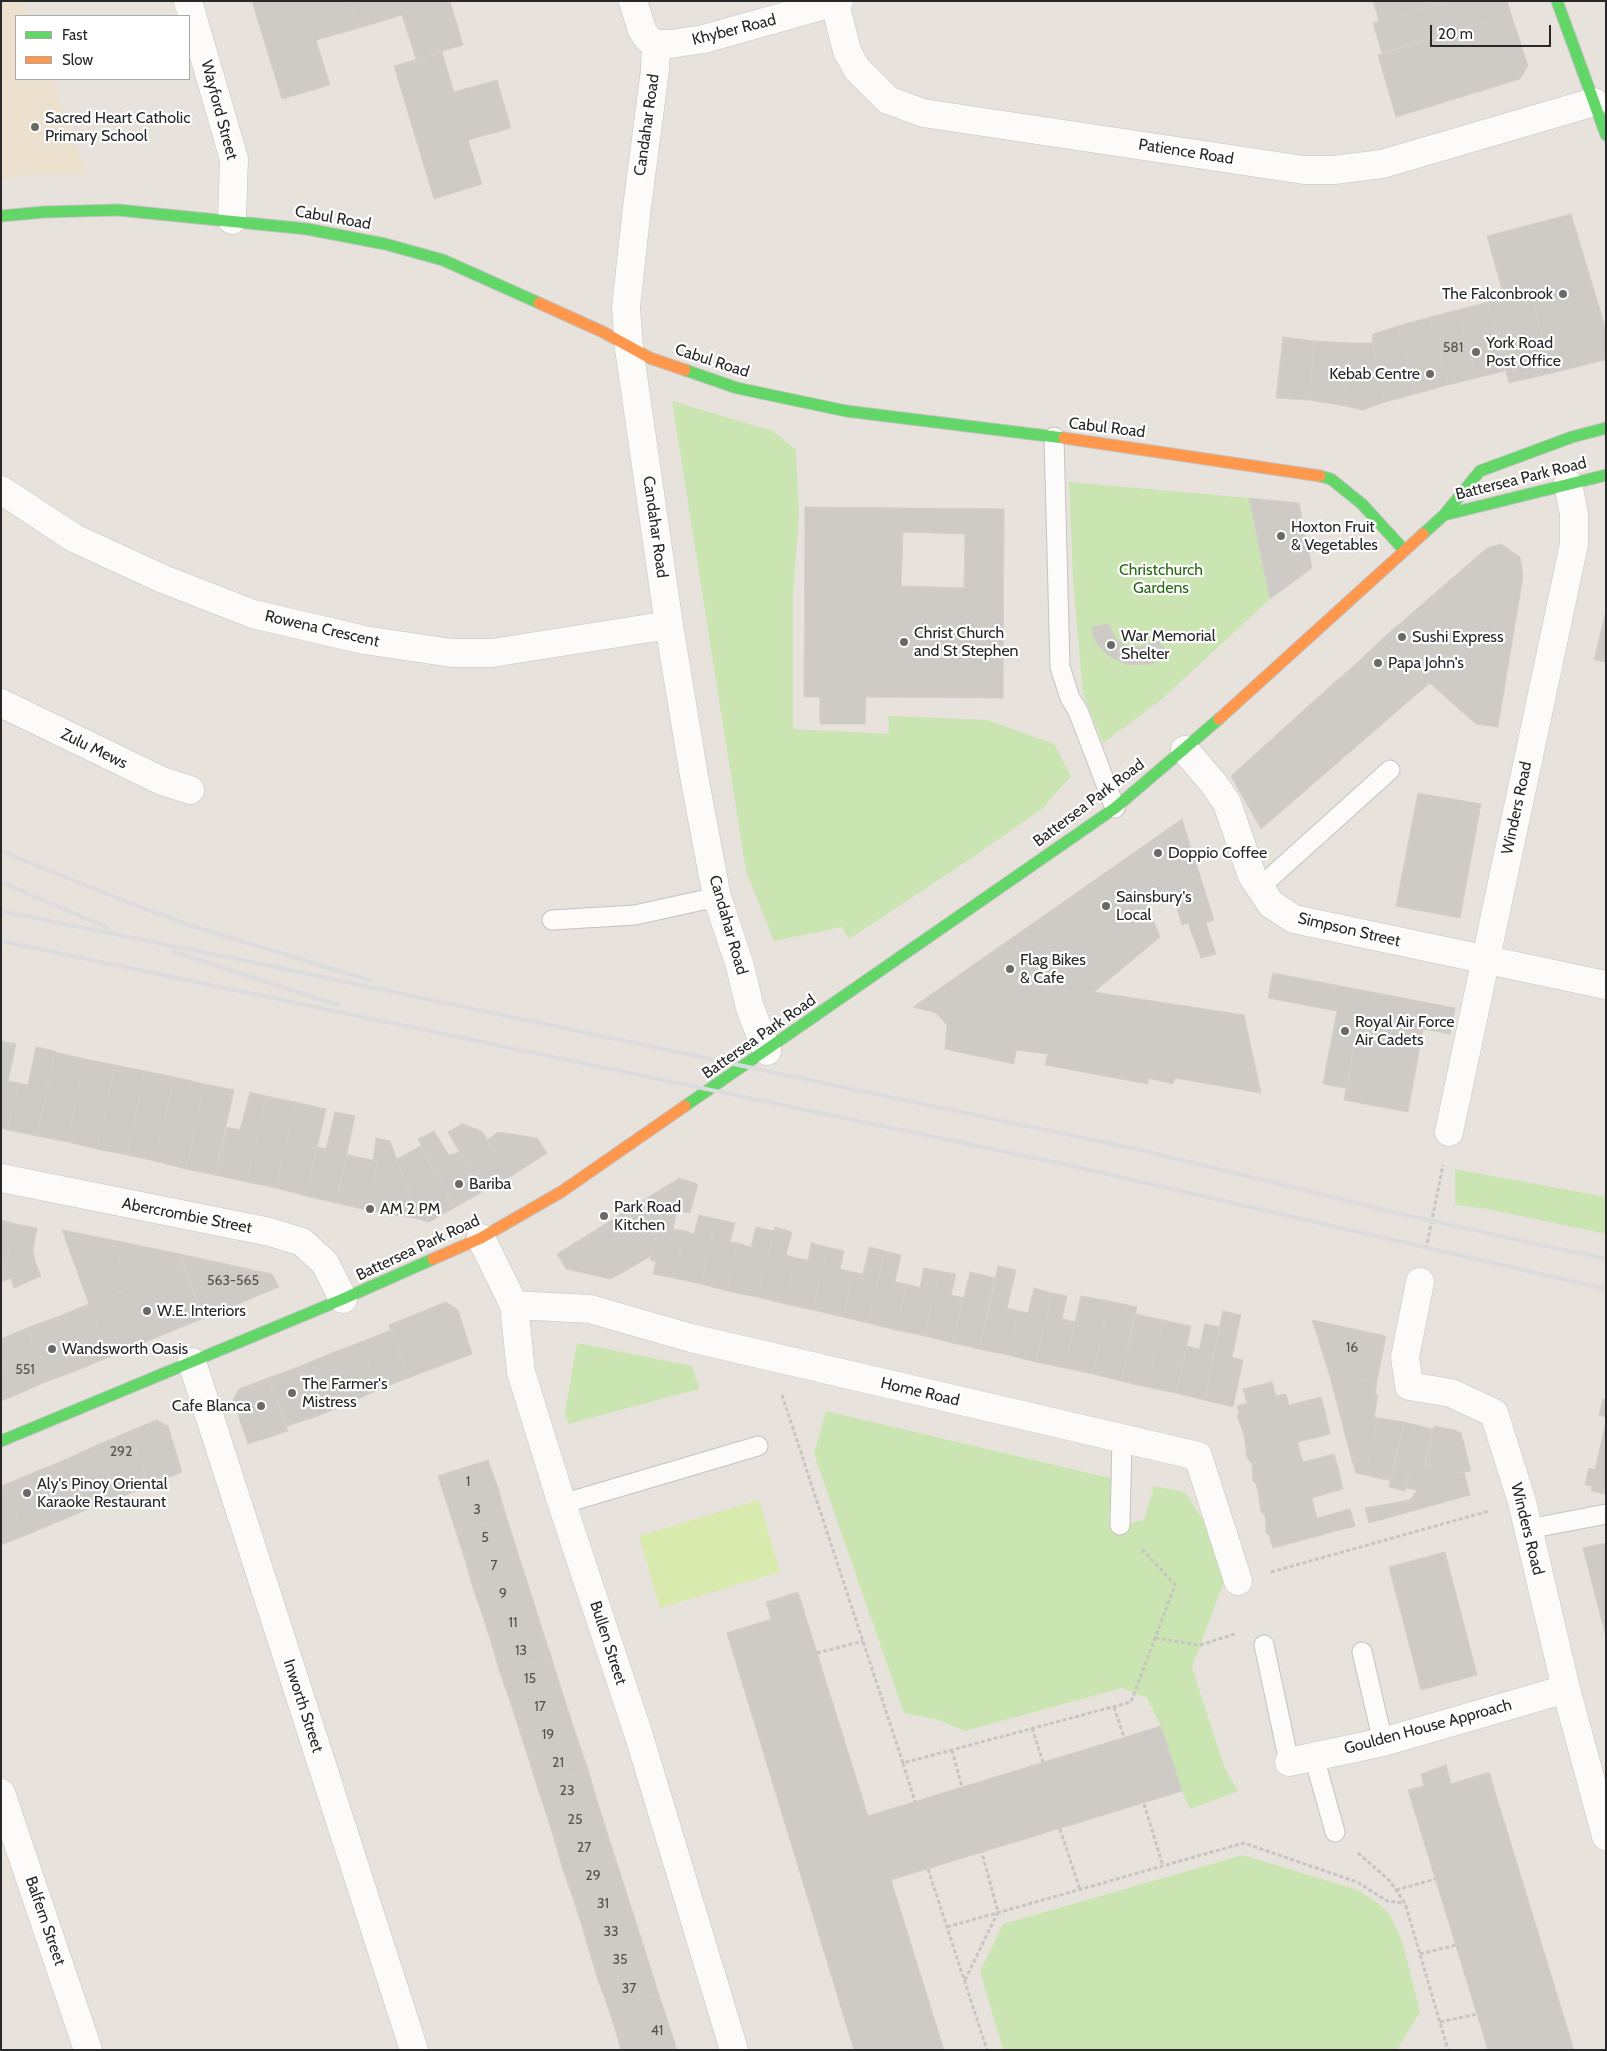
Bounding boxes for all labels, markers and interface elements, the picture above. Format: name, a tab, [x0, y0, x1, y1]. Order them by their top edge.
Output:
street label: Khyber Road	[690, 10, 778, 50]
legend	[15, 15, 190, 80]
scale bar	[1432, 15, 1553, 47]
text: 20 m	[1438, 25, 1473, 43]
text: Fast	[62, 26, 87, 44]
text: Slow	[62, 51, 93, 69]
street label: Wayford Street	[196, 58, 242, 162]
street label: Candahar Road	[630, 73, 664, 177]
place label: Sacred Heart Catholic Primary School	[45, 108, 190, 146]
marker: Sacred Heart Catholic Primary School	[29, 121, 41, 133]
street label: Patience Road	[1137, 135, 1235, 169]
street label: Cabul Road	[293, 202, 373, 234]
place label: The Falconbrook	[1442, 284, 1553, 304]
marker: The Falconbrook	[1557, 288, 1569, 300]
place label: York Road Post Office	[1486, 333, 1561, 371]
street label: Cabul Road	[672, 340, 752, 382]
house number: 581	[1443, 340, 1463, 356]
marker: York Road Post Office	[1470, 346, 1482, 358]
place label: Kebab Centre	[1329, 364, 1420, 384]
marker: Kebab Centre	[1424, 368, 1436, 380]
street label: Cabul Road	[1068, 414, 1146, 442]
street label: Battersea Park Road	[1454, 453, 1588, 505]
street label: Candahar Road	[638, 475, 672, 579]
place label: Hoxton Fruit & Vegetables	[1291, 517, 1378, 555]
marker: Hoxton Fruit & Vegetables	[1275, 530, 1287, 542]
park label: Christchurch Gardens	[1119, 560, 1203, 598]
street label: Rowena Crescent	[263, 606, 381, 652]
place label: Christ Church and St Stephen	[914, 623, 1019, 661]
place label: War Memorial Shelter	[1121, 626, 1216, 664]
place label: Sushi Express	[1412, 627, 1504, 647]
marker: Sushi Express	[1396, 631, 1408, 643]
marker: Christ Church and St Stephen	[898, 636, 910, 648]
marker: War Memorial Shelter	[1105, 639, 1117, 651]
place label: Papa John's	[1388, 653, 1464, 673]
marker: Papa John's	[1372, 657, 1384, 669]
street label: Zulu Mews	[58, 725, 130, 773]
street label: Battersea Park Road	[1030, 755, 1148, 851]
street label: Winders Road	[1498, 760, 1536, 856]
place label: Doppio Coffee	[1168, 843, 1267, 863]
marker: Doppio Coffee	[1152, 847, 1164, 859]
street label: Candahar Road	[705, 873, 751, 977]
place label: Sainsbury's Local	[1116, 887, 1192, 925]
marker: Sainsbury's Local	[1100, 900, 1112, 912]
street label: Simpson Street	[1296, 909, 1402, 951]
place label: Flag Bikes & Cafe	[1020, 950, 1086, 988]
marker: Flag Bikes & Cafe	[1004, 963, 1016, 975]
street label: Battersea Park Road	[698, 991, 820, 1083]
place label: Royal Air Force Air Cadets	[1355, 1012, 1455, 1050]
marker: Royal Air Force Air Cadets	[1339, 1025, 1351, 1037]
place label: Bariba	[469, 1174, 511, 1194]
marker: Bariba	[453, 1178, 465, 1190]
street label: Abercrombie Street	[120, 1194, 254, 1238]
place label: Park Road Kitchen	[614, 1197, 681, 1235]
place label: AM 2 PM	[380, 1199, 440, 1219]
marker: AM 2 PM	[364, 1203, 376, 1215]
marker: Park Road Kitchen	[598, 1210, 610, 1222]
street label: Battersea Park Road	[353, 1211, 483, 1285]
house number: 563-565	[207, 1273, 259, 1289]
place label: W.E. Interiors	[157, 1301, 246, 1321]
marker: W.E. Interiors	[141, 1305, 153, 1317]
place label: Wandsworth Oasis	[62, 1339, 188, 1359]
house number: 16	[1346, 1340, 1358, 1356]
marker: Wandsworth Oasis	[46, 1343, 58, 1355]
house number: 551	[15, 1362, 35, 1378]
place label: The Farmer's Mistress	[302, 1374, 388, 1412]
street label: Home Road	[879, 1374, 961, 1410]
marker: The Farmer's Mistress	[286, 1387, 298, 1399]
place label: Cafe Blanca	[172, 1396, 251, 1416]
marker: Cafe Blanca	[255, 1400, 267, 1412]
house number: 292	[110, 1444, 132, 1460]
place label: Aly's Pinoy Oriental Karaoke Restaurant	[37, 1474, 167, 1512]
house number: 1	[466, 1474, 470, 1490]
street label: Winders Road	[1506, 1481, 1548, 1577]
marker: Aly's Pinoy Oriental Karaoke Restaurant	[21, 1487, 33, 1499]
house number: 3	[473, 1502, 481, 1518]
house number: 5	[481, 1530, 489, 1546]
house number: 7	[490, 1558, 498, 1574]
house number: 9	[499, 1586, 507, 1602]
street label: Bullen Street	[585, 1599, 631, 1687]
house number: 11	[508, 1615, 518, 1631]
house number: 13	[515, 1643, 527, 1659]
street label: Inworth Street	[279, 1657, 327, 1755]
house number: 15	[524, 1671, 536, 1687]
street label: Goulden House Approach	[1342, 1695, 1514, 1759]
house number: 17	[534, 1699, 546, 1715]
house number: 19	[542, 1727, 554, 1743]
house number: 21	[552, 1755, 564, 1771]
house number: 23	[560, 1783, 574, 1799]
house number: 25	[568, 1812, 582, 1828]
house number: 27	[577, 1840, 591, 1856]
house number: 29	[585, 1868, 601, 1884]
street label: Balfern Street	[21, 1874, 69, 1968]
house number: 31	[597, 1896, 609, 1912]
house number: 33	[603, 1924, 619, 1940]
house number: 35	[612, 1952, 628, 1968]
house number: 37	[622, 1981, 636, 1997]
house number: 41	[651, 2023, 663, 2039]

